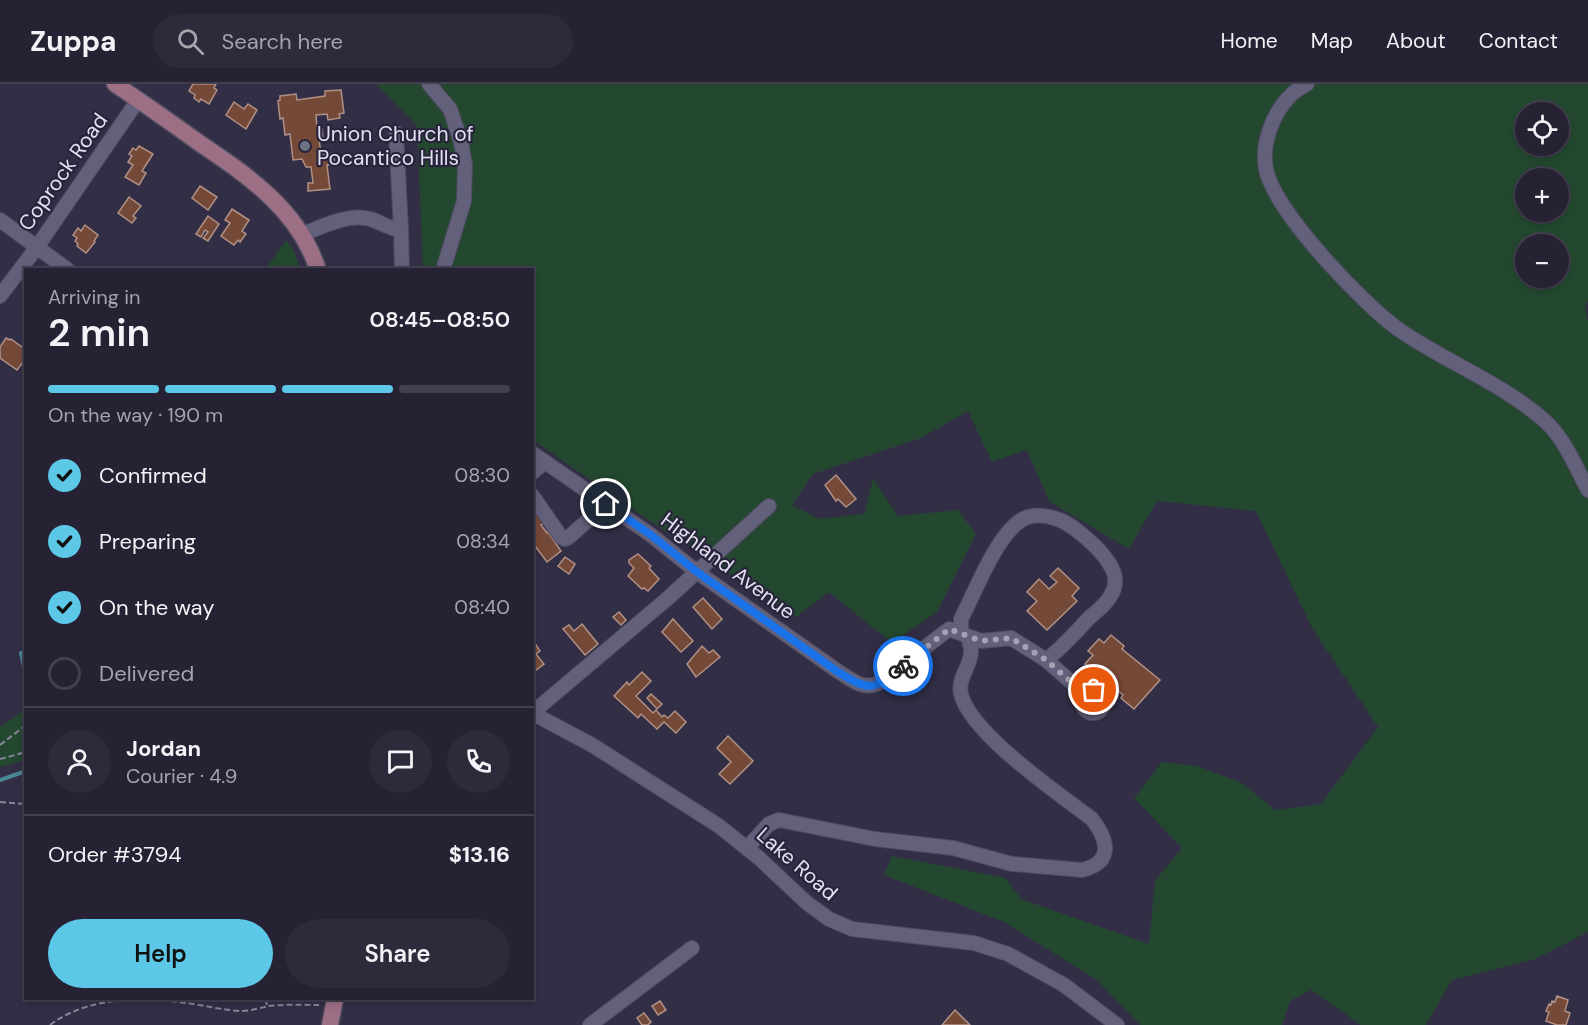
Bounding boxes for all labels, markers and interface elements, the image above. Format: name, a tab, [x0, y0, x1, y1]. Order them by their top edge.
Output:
search box	[153, 14, 573, 68]
text: Zuppa	[30, 23, 117, 60]
icon: search	[174, 25, 207, 58]
text: Search here	[222, 27, 343, 56]
text: Home	[1220, 27, 1278, 55]
text: Map	[1311, 27, 1353, 55]
text: About	[1386, 27, 1446, 55]
text: Contact	[1479, 27, 1558, 55]
map controls	[1515, 102, 1569, 288]
button: locate	[1515, 102, 1569, 156]
street label: Coprock Road	[12, 108, 114, 236]
place label: Union Church of Pocantico Hills	[317, 120, 474, 172]
marker: Union Church of Pocantico Hills	[298, 139, 312, 153]
button: +	[1515, 168, 1569, 222]
button: −	[1515, 234, 1569, 288]
text: Arriving in	[48, 284, 140, 310]
text: 08:45–08:50	[370, 305, 510, 334]
text: 2 min	[48, 307, 150, 358]
text: On the way · 190 m	[48, 402, 223, 428]
icon: check	[48, 459, 81, 492]
text: Confirmed	[99, 461, 207, 490]
text: 08:30	[455, 462, 510, 488]
pin	[580, 478, 631, 529]
icon: home	[589, 487, 622, 520]
street label: Highland Avenue	[655, 506, 801, 626]
icon: check	[48, 525, 81, 558]
text: Preparing	[99, 527, 196, 556]
text: 08:34	[456, 528, 510, 554]
icon: check	[48, 591, 81, 624]
text: On the way	[99, 593, 214, 622]
text: 08:40	[454, 594, 510, 620]
courier	[873, 636, 933, 696]
icon: bike	[887, 650, 920, 683]
text: Delivered	[99, 659, 194, 688]
pin	[1068, 664, 1119, 715]
icon: bag	[1077, 673, 1110, 706]
button: person	[48, 730, 111, 793]
button: chat	[369, 730, 432, 793]
button: phone	[447, 730, 510, 793]
text: Jordan	[126, 734, 201, 763]
text: Courier · 4.9	[126, 763, 237, 789]
street label: Lake Road	[751, 821, 843, 907]
text: Order #3794	[48, 840, 182, 869]
text: $13.16	[449, 840, 510, 869]
button: Help	[48, 919, 273, 988]
button: Share	[285, 919, 510, 988]

